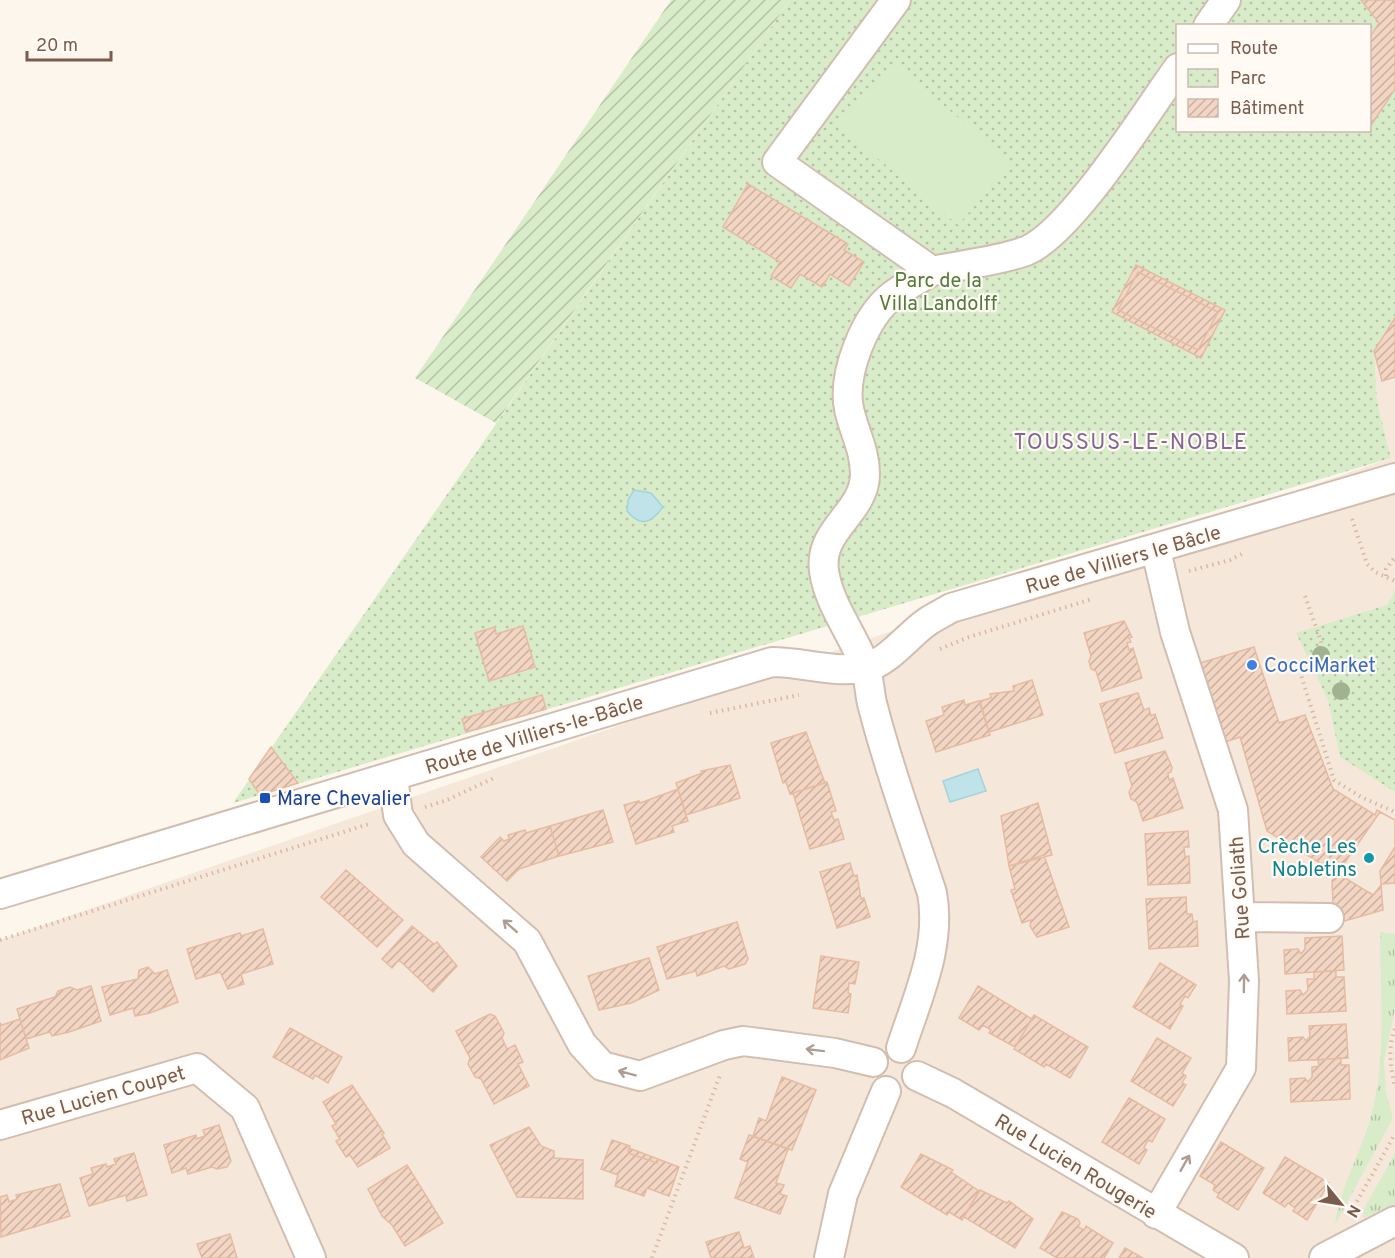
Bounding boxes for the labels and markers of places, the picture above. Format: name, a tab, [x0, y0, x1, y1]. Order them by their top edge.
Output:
place label: CocciMarket	[1264, 654, 1376, 680]
marker: CocciMarket	[1245, 658, 1259, 672]
place label: Mare Chevalier	[277, 787, 410, 813]
marker: Mare Chevalier	[258, 791, 272, 805]
place label: Crèche Les Nobletins	[1257, 835, 1357, 884]
marker: Crèche Les Nobletins	[1362, 851, 1376, 865]

